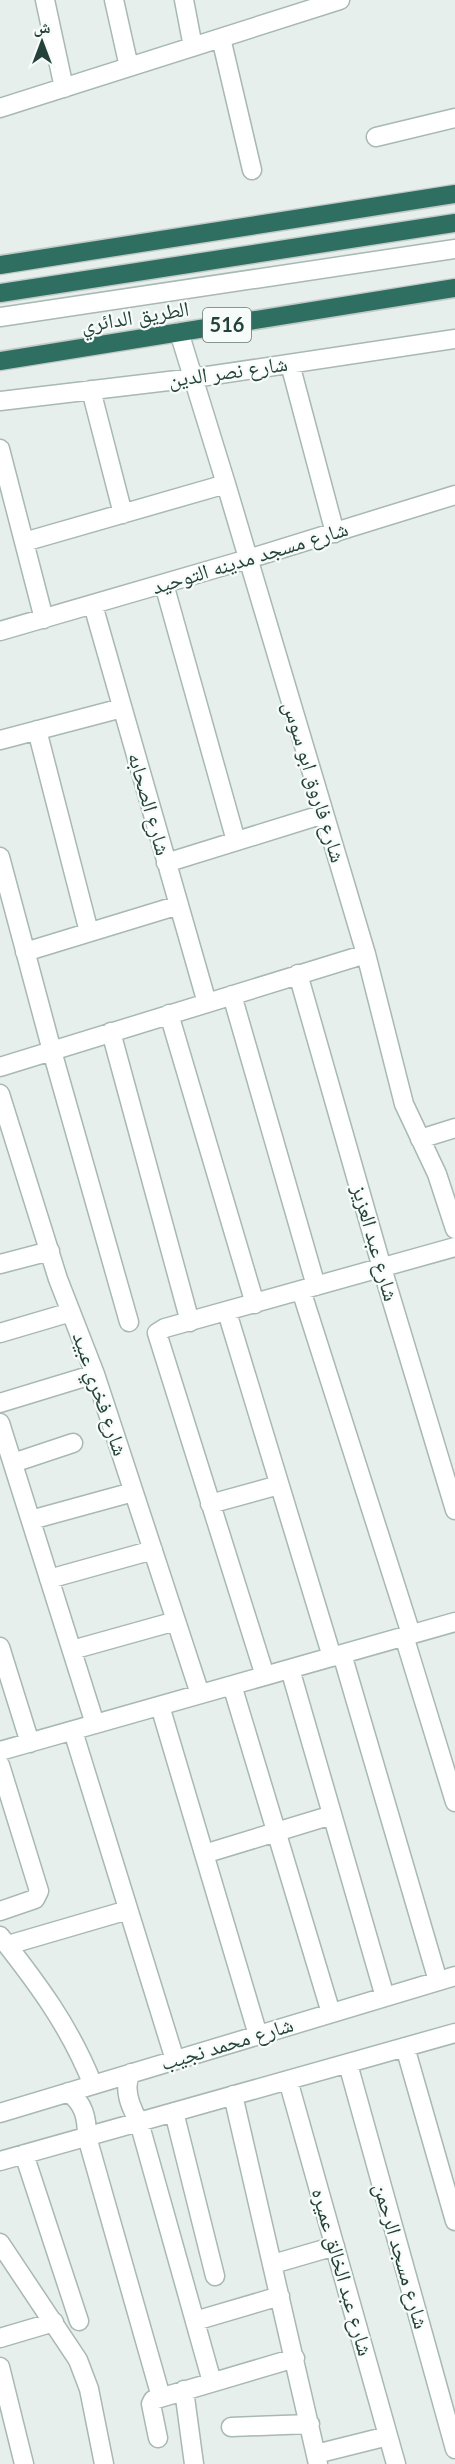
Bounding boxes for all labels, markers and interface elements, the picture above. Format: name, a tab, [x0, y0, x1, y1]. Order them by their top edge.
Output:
north arrow	[12, 12, 72, 72]
text: ش	[34, 17, 51, 37]
street label: الطريق الدائري	[79, 295, 191, 342]
road number: 516	[203, 308, 251, 342]
street label: شارع نصر الدين	[167, 350, 289, 393]
street label: شارع مسجد مدينه التوحيد	[149, 515, 351, 600]
street label: شارع فاروق ابو سوس	[277, 698, 352, 866]
street label: شارع الصحابه	[122, 749, 177, 858]
street label: شارع عبد العزيز	[346, 1181, 405, 1304]
street label: شارع فخري عبيد	[64, 1328, 134, 1460]
street label: شارع محمد نجيب	[157, 2011, 296, 2077]
street label: شارع مسجد الرحمن	[368, 2180, 435, 2332]
street label: شارع عبد الخالق عميره	[306, 2185, 379, 2359]

